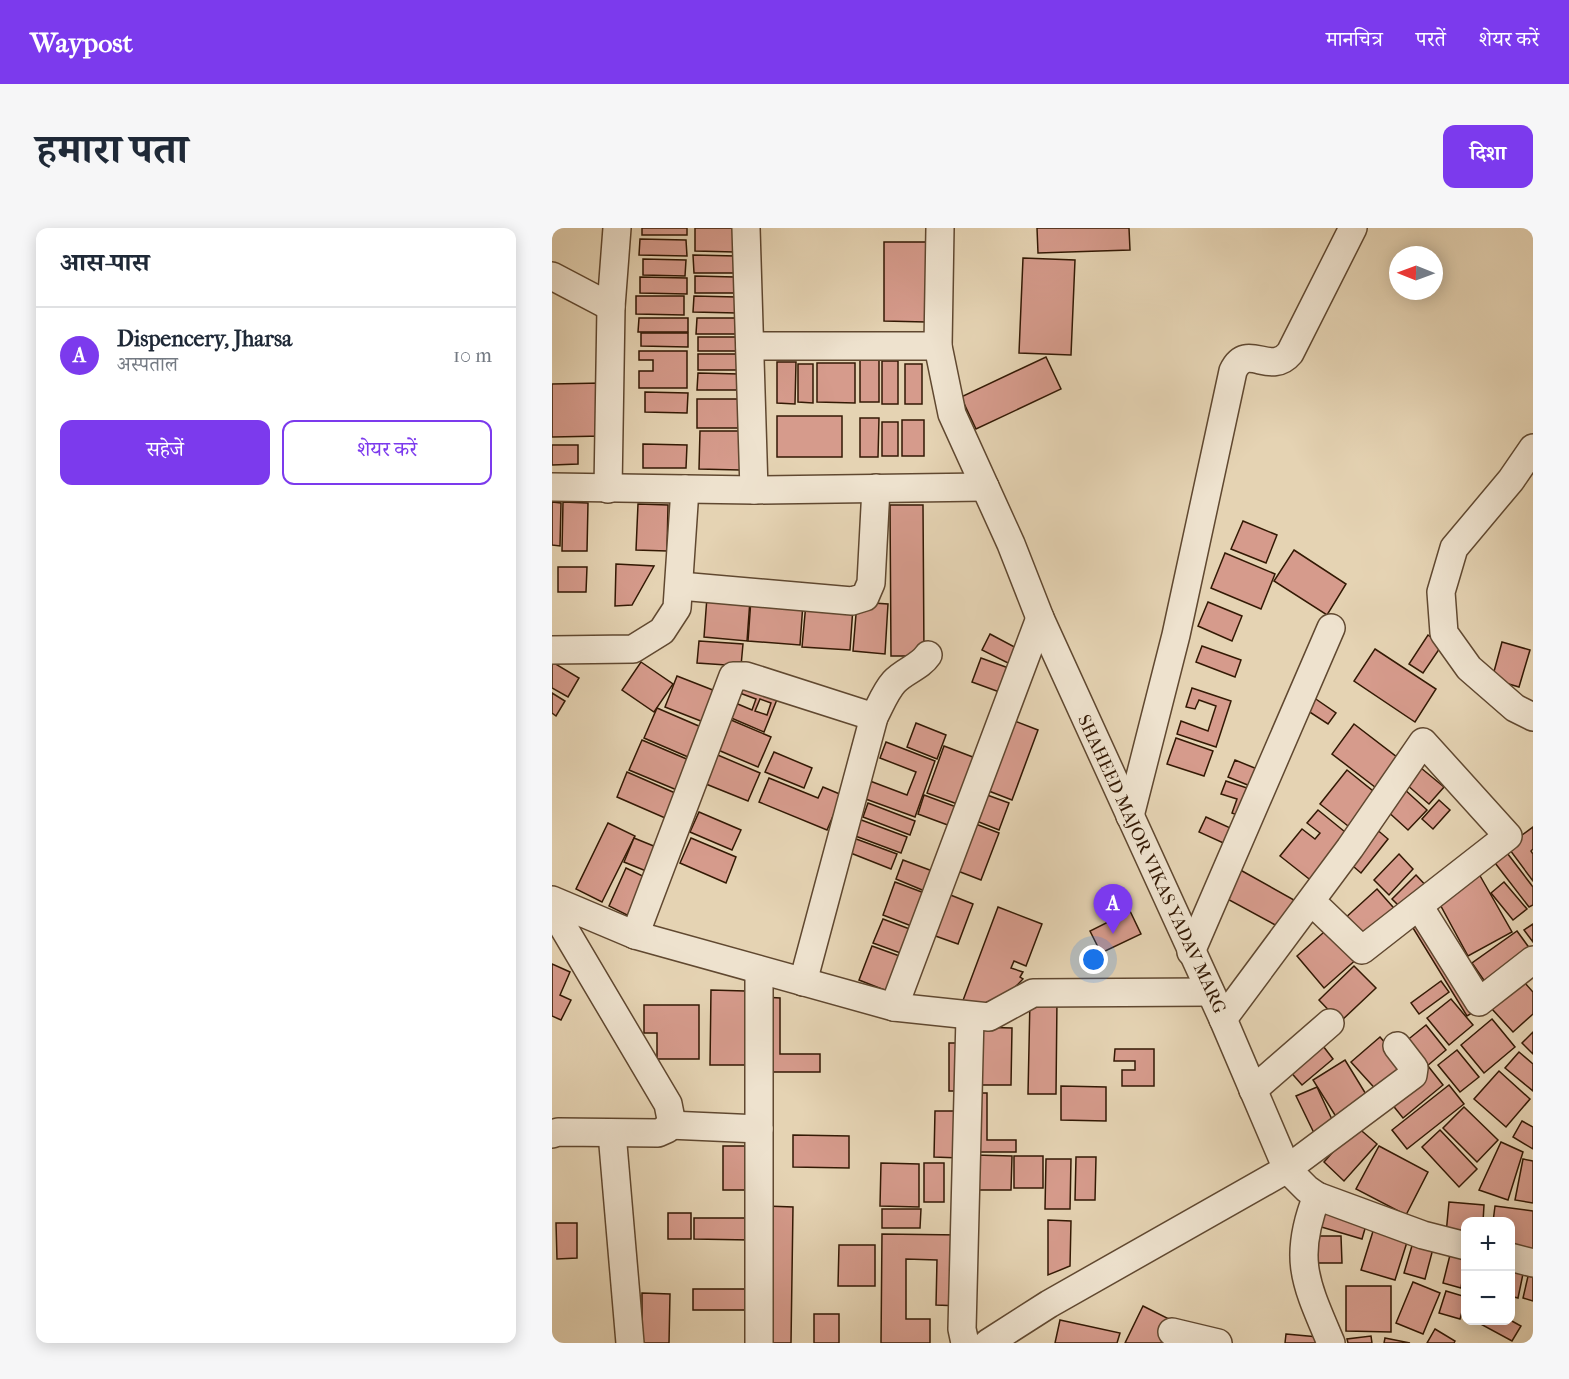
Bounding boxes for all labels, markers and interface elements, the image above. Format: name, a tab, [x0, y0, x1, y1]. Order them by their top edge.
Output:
text: Waypost	[30, 26, 133, 59]
text: मानचित्र	[1326, 27, 1383, 51]
text: परतें	[1416, 27, 1446, 51]
text: शेयर करें	[1479, 27, 1539, 51]
text: हमारा पता	[36, 125, 188, 174]
button: दिशा	[1443, 125, 1533, 188]
north arrow	[1389, 246, 1443, 300]
text: आस-पास	[60, 247, 149, 278]
text: Dispencery, Jharsa	[117, 326, 292, 352]
text: A	[73, 344, 86, 367]
text: 10 m	[453, 344, 492, 367]
text: अस्पताल	[117, 353, 178, 376]
button: सहेजें	[60, 420, 270, 485]
button: शेयर करें	[282, 420, 492, 485]
street label: SHAHEED MAJOR VIKAS YADAV MARG	[1073, 711, 1231, 1017]
pin: A	[1094, 884, 1132, 934]
your location	[1079, 945, 1108, 974]
map controls	[1461, 1217, 1515, 1325]
button: +	[1461, 1217, 1515, 1271]
button: −	[1461, 1271, 1515, 1325]

